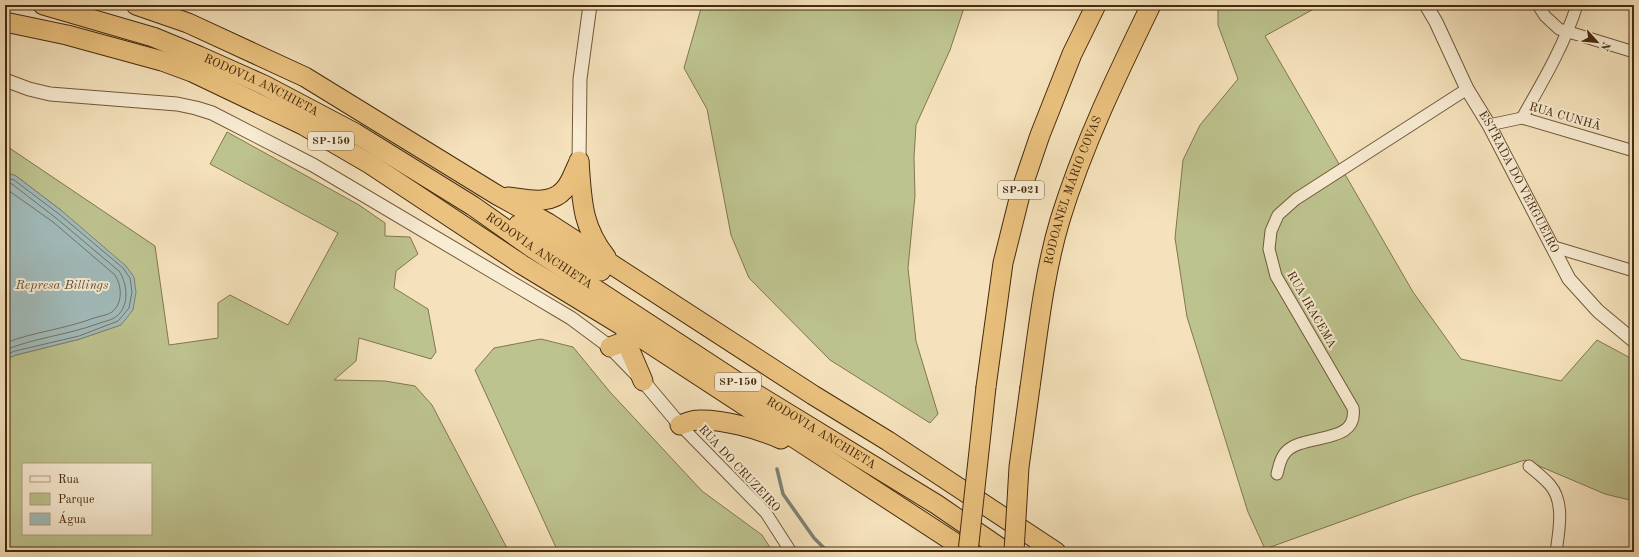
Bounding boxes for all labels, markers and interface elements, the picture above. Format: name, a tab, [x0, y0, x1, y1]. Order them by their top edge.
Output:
north arrow	[1577, 22, 1617, 62]
text: N	[1597, 40, 1611, 53]
street label: RODOVIA ANCHIETA	[202, 53, 320, 119]
street label: RUA CUNHÃ	[1528, 98, 1603, 133]
street label: ESTRADA DO VERGUEIRO	[1476, 109, 1560, 255]
street label: RODOANEL MÁRIO COVAS	[1043, 114, 1104, 266]
road number: SP-150	[308, 132, 354, 150]
road number: SP-021	[998, 181, 1044, 199]
street label: RODOVIA ANCHIETA	[483, 211, 594, 291]
street label: RUA IRACEMA	[1284, 270, 1338, 350]
water label: Represa Billings	[14, 279, 109, 292]
road number: SP-150	[715, 373, 761, 391]
street label: RODOVIA ANCHIETA	[764, 396, 878, 472]
street label: RUA DO CRUZEIRO	[696, 423, 782, 515]
legend	[22, 463, 152, 535]
text: Rua	[58, 474, 79, 486]
text: Parque	[58, 494, 95, 506]
text: Água	[58, 511, 86, 526]

